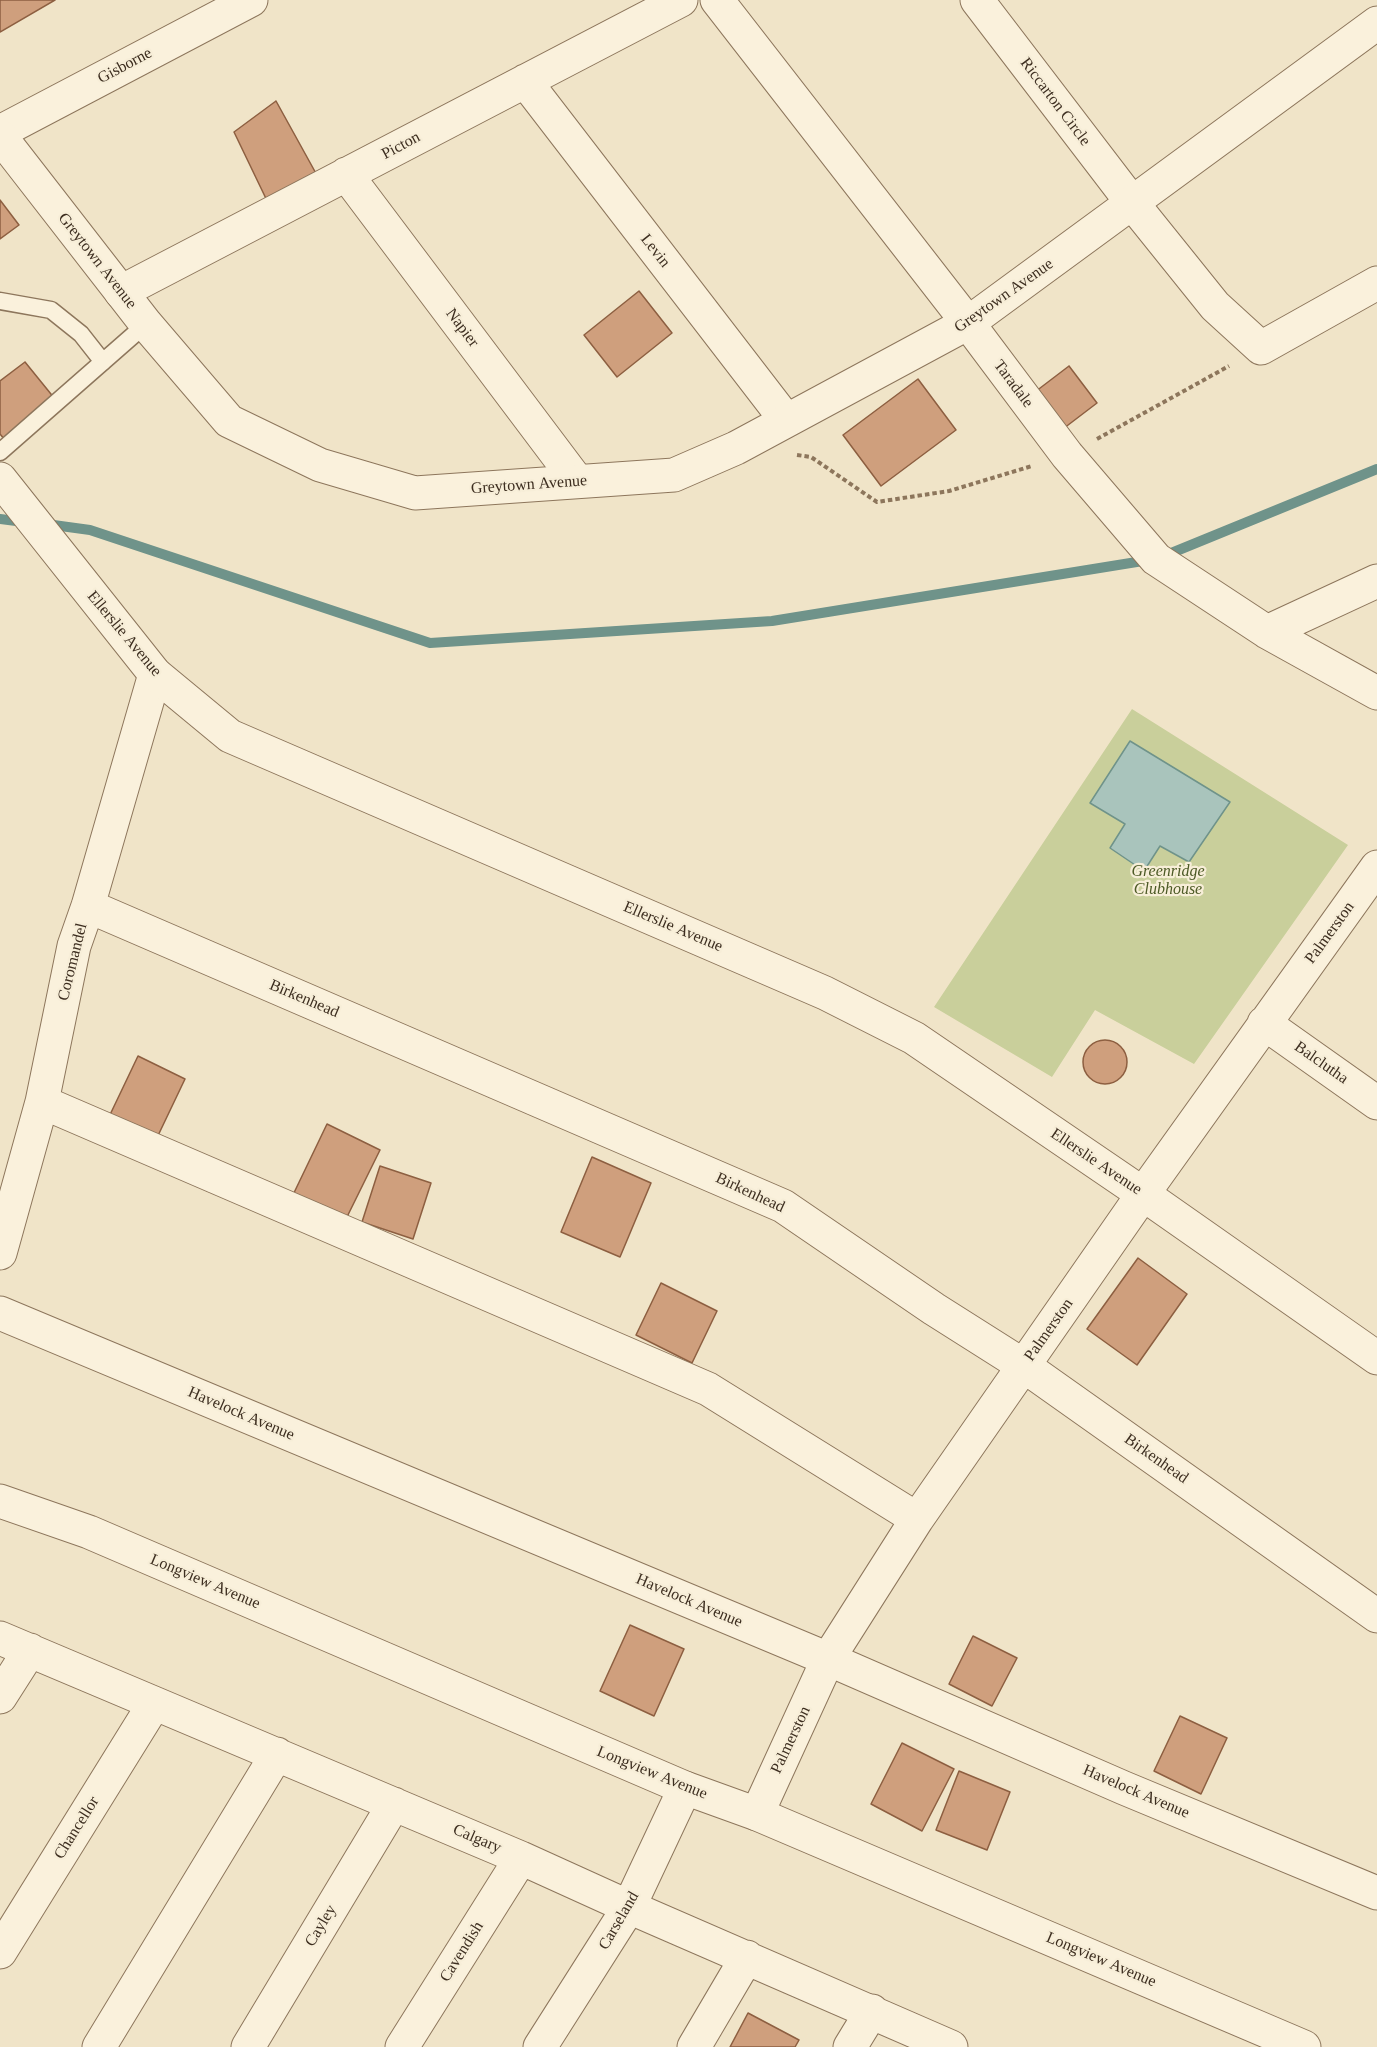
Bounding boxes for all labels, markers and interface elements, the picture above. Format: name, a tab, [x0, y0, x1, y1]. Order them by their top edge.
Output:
street label: Gisborne	[95, 44, 155, 88]
street label: Riccarton Circle	[1016, 54, 1094, 150]
street label: Picton	[378, 128, 424, 164]
street label: Greytown Avenue	[54, 209, 140, 313]
street label: Levin	[636, 230, 674, 272]
street label: Greytown Avenue	[951, 255, 1057, 337]
street label: Napier	[441, 305, 483, 351]
street label: Taradale	[989, 356, 1037, 412]
street label: Greytown Avenue	[470, 471, 588, 499]
street label: Ellerslie Avenue	[83, 587, 165, 681]
park label: Greenridge Clubhouse	[1131, 862, 1205, 900]
street label: Ellerslie Avenue	[621, 897, 725, 957]
street label: Palmerston	[1301, 898, 1359, 968]
street label: Coromandel	[54, 921, 92, 1003]
street label: Birkenhead	[266, 976, 342, 1022]
street label: Balclutha	[1290, 1038, 1352, 1088]
street label: Ellerslie Avenue	[1047, 1124, 1145, 1200]
street label: Birkenhead	[713, 1169, 787, 1217]
street label: Palmerston	[1020, 1295, 1078, 1365]
street label: Havelock Avenue	[185, 1383, 297, 1445]
street label: Birkenhead	[1120, 1430, 1192, 1488]
street label: Longview Avenue	[147, 1550, 263, 1614]
street label: Havelock Avenue	[633, 1570, 745, 1632]
street label: Palmerston	[767, 1703, 815, 1777]
street label: Longview Avenue	[594, 1742, 710, 1804]
street label: Havelock Avenue	[1080, 1761, 1192, 1823]
street label: Chancellor	[50, 1793, 104, 1863]
street label: Calgary	[450, 1820, 504, 1858]
street label: Carseland	[595, 1888, 643, 1954]
street label: Cayley	[301, 1902, 341, 1950]
street label: Cavendish	[436, 1918, 488, 1986]
street label: Longview Avenue	[1043, 1928, 1159, 1992]

